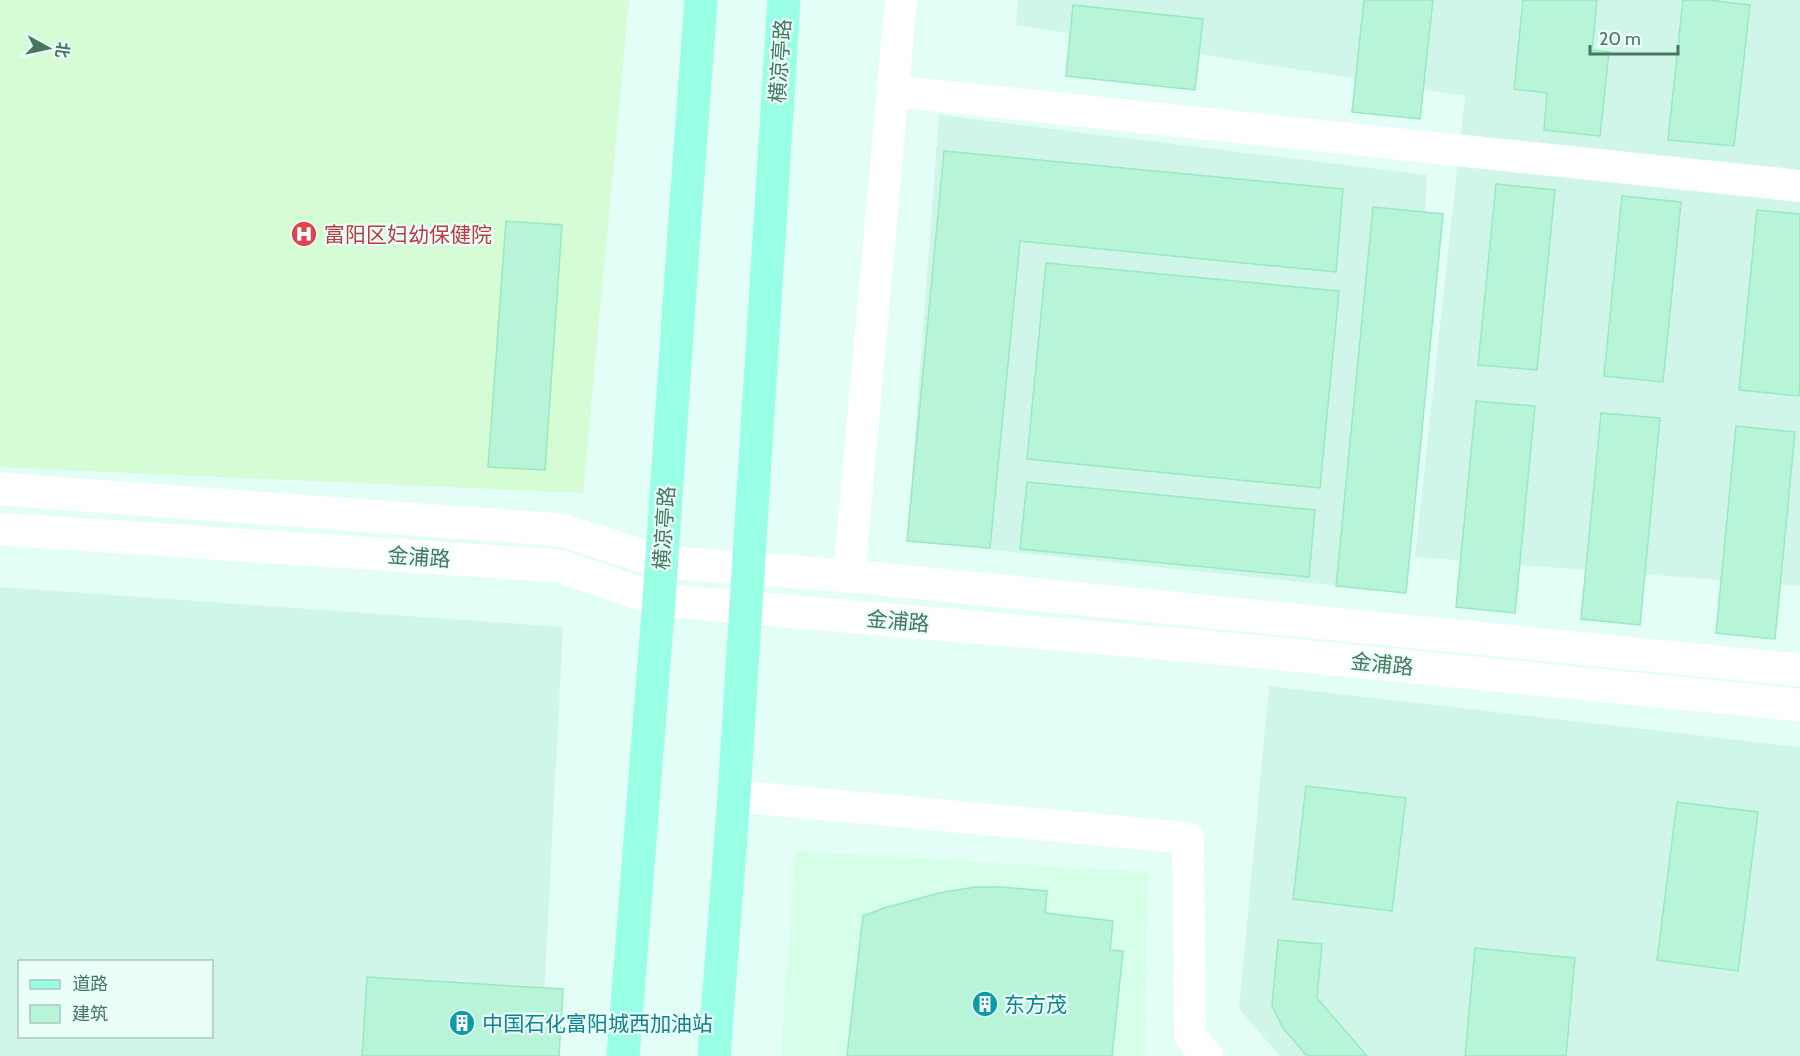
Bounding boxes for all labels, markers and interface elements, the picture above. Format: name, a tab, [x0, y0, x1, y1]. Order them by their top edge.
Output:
north arrow	[18, 18, 78, 78]
street label: 横凉亭路	[765, 18, 795, 104]
scale bar	[1590, 18, 1678, 56]
text: 20 m	[1599, 28, 1641, 50]
text: 北	[52, 41, 73, 59]
hospital icon: 富阳区妇幼保健院	[289, 219, 319, 249]
place label: 富阳区妇幼保健院	[324, 222, 492, 247]
street label: 横凉亭路	[649, 485, 679, 571]
street label: 金浦路	[387, 542, 451, 572]
street label: 金浦路	[866, 606, 930, 636]
street label: 金浦路	[1349, 648, 1415, 680]
legend	[18, 960, 213, 1038]
text: 道路	[72, 973, 108, 995]
building icon: 东方茂	[970, 989, 1000, 1019]
place label: 东方茂	[1004, 992, 1067, 1017]
text: 建筑	[72, 1003, 108, 1025]
building icon: 中国石化富阳城西加油站	[447, 1008, 477, 1038]
place label: 中国石化富阳城西加油站	[482, 1011, 713, 1036]

